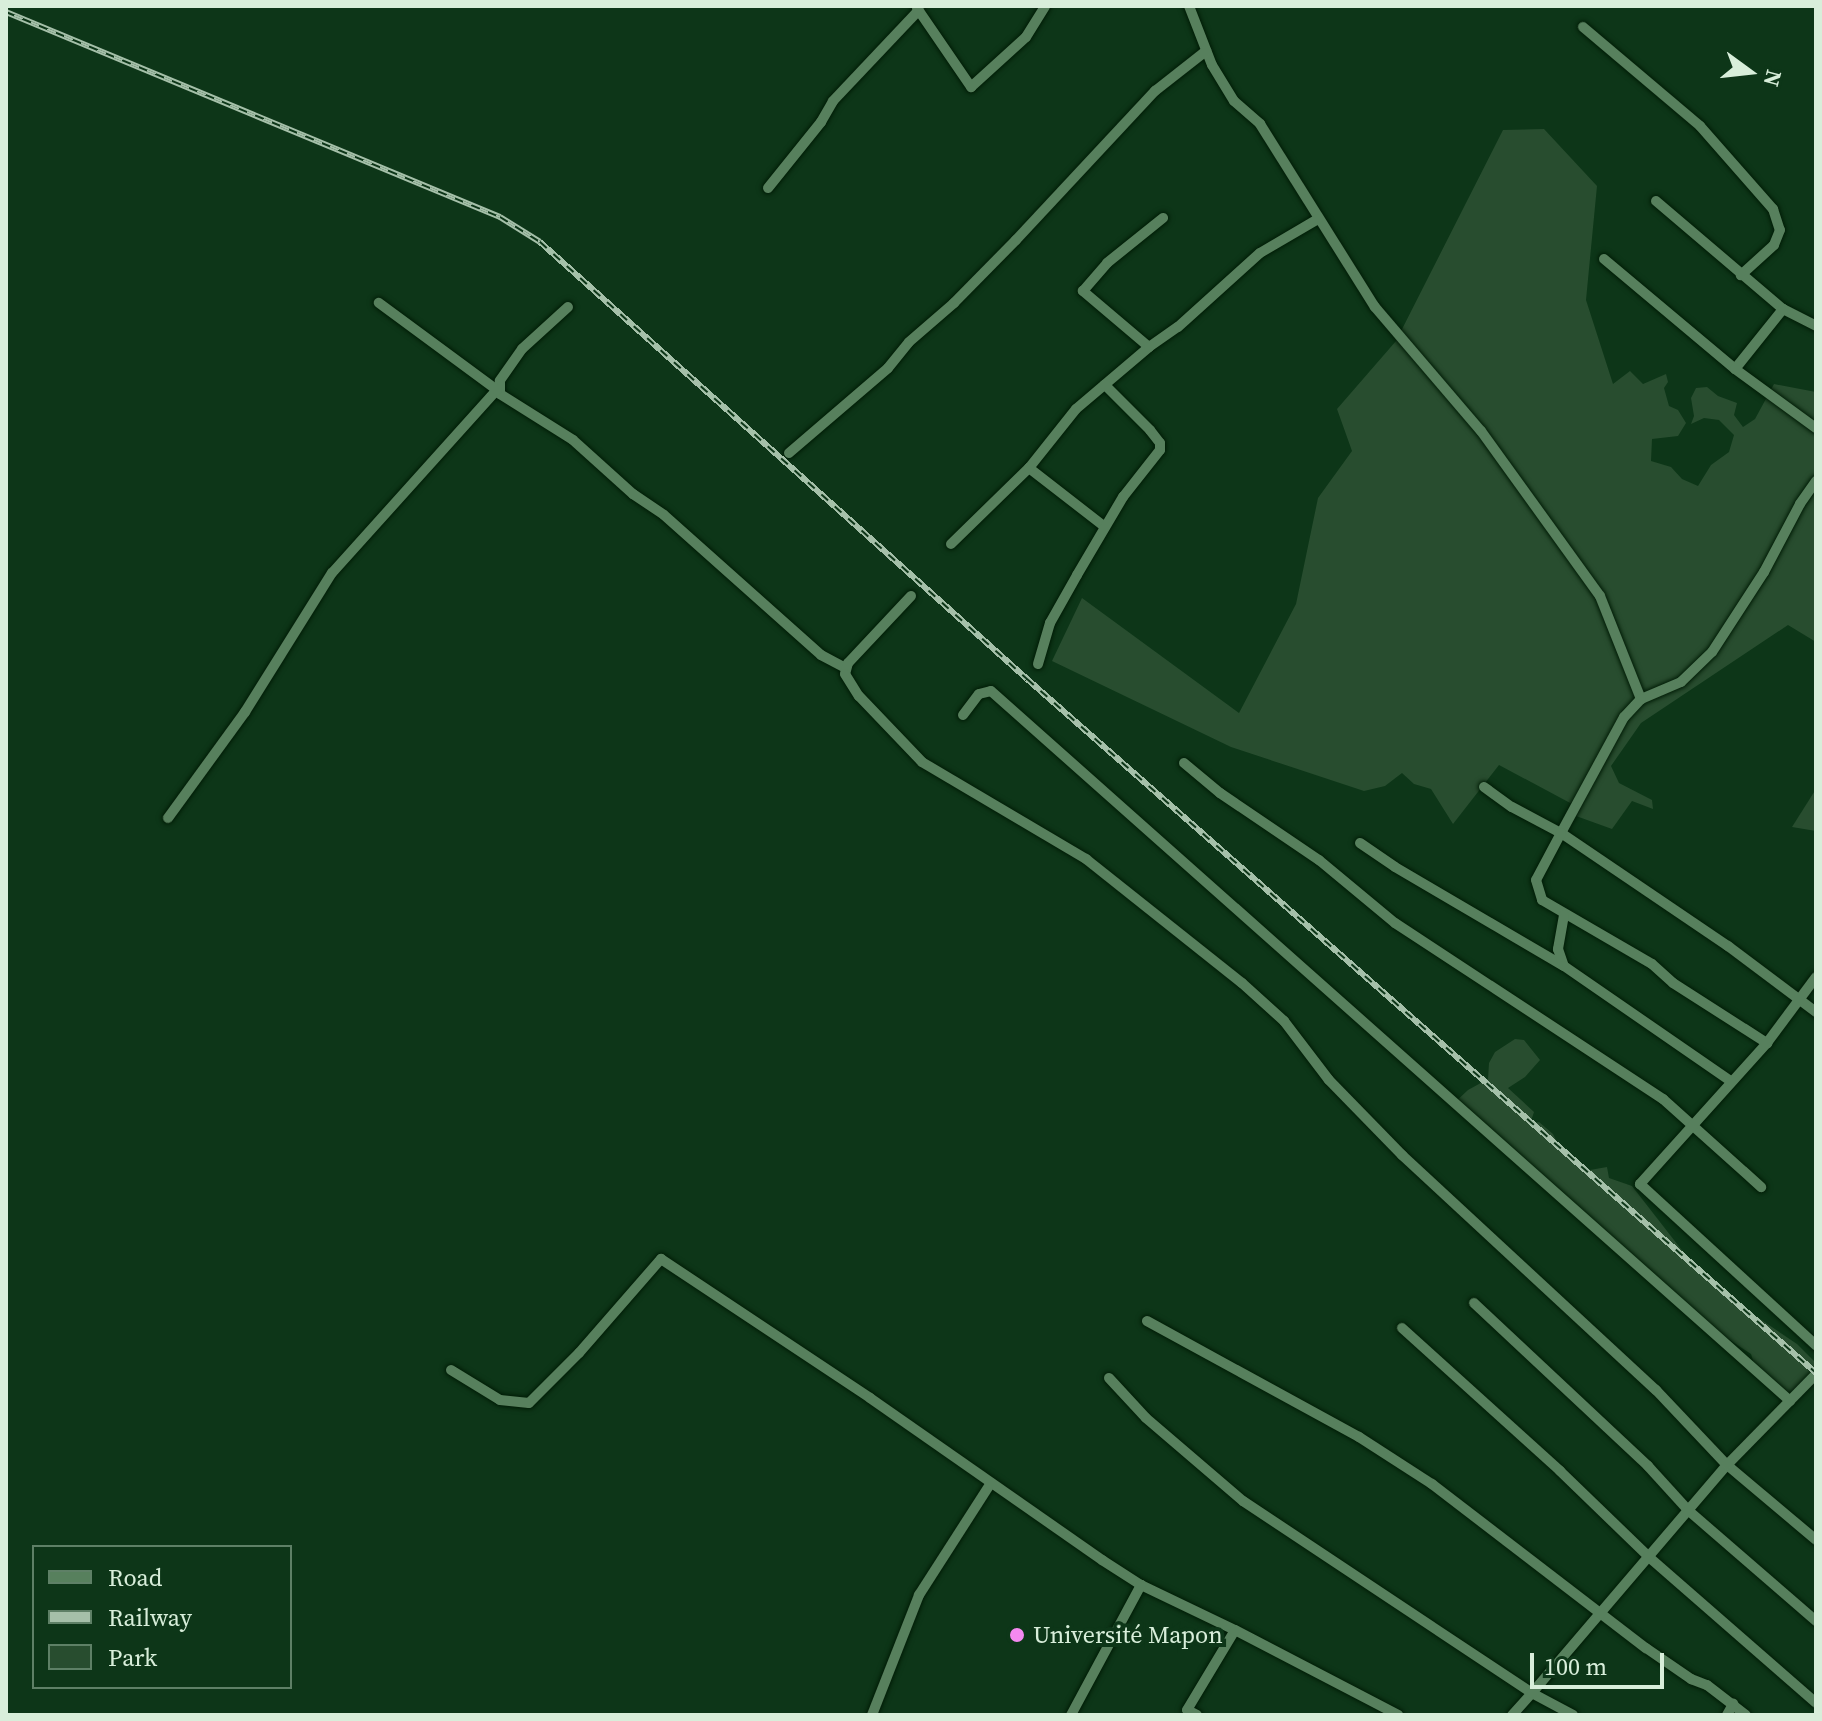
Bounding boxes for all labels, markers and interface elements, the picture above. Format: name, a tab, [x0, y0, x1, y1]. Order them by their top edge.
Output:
north arrow	[1710, 32, 1790, 112]
text: N	[1757, 67, 1790, 90]
legend	[32, 1545, 292, 1689]
text: Road	[108, 1561, 162, 1594]
text: Railway	[108, 1601, 192, 1634]
place label: Université Mapon	[1033, 1621, 1223, 1649]
marker: Université Mapon	[1008, 1626, 1026, 1644]
scale bar	[1534, 1637, 1668, 1687]
text: Park	[108, 1641, 157, 1674]
text: 100 m	[1544, 1650, 1607, 1683]

